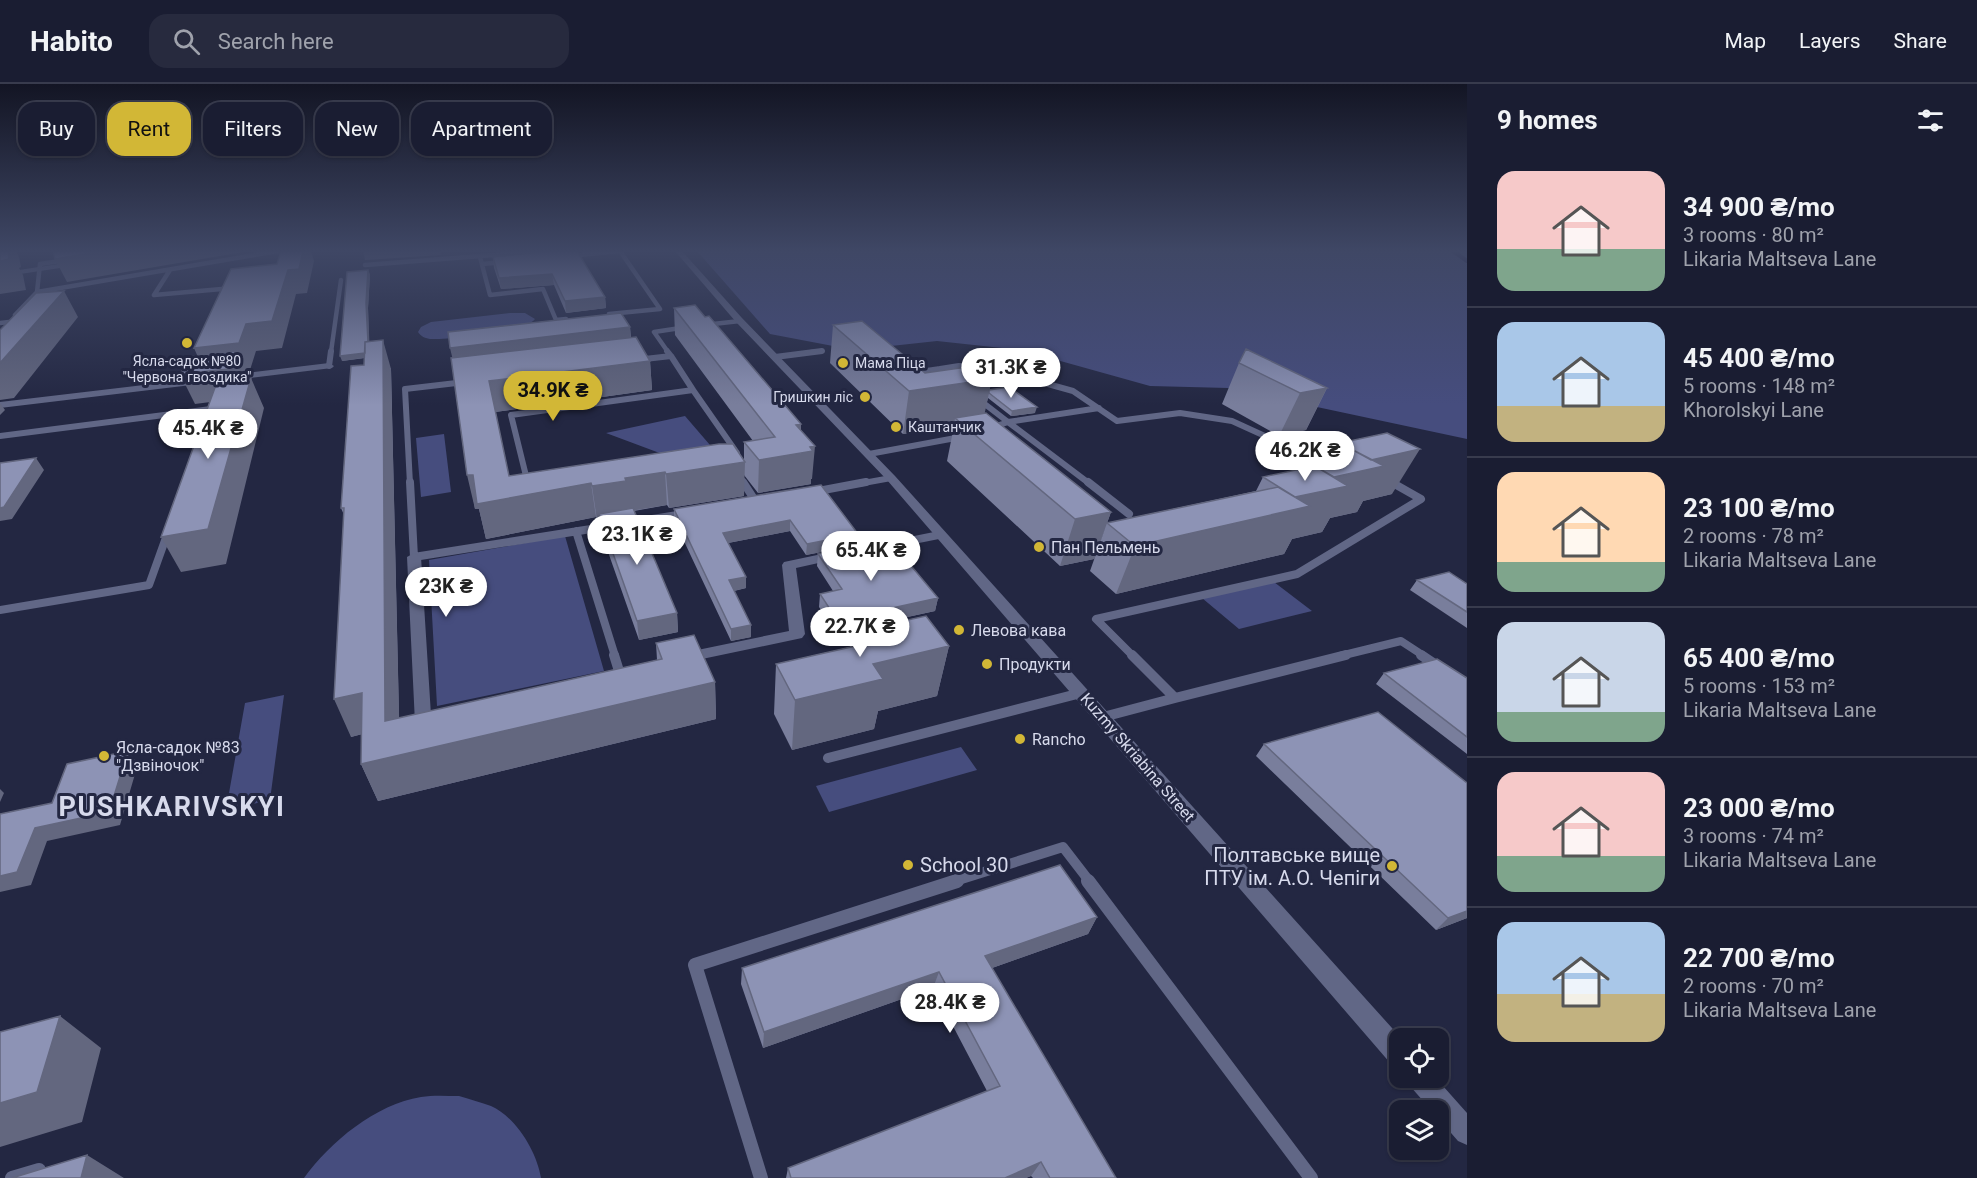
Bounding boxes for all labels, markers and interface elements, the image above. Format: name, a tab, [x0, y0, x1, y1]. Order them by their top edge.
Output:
search box	[149, 14, 569, 68]
text: Habito	[30, 25, 113, 58]
icon: search	[170, 25, 203, 58]
text: Search here	[218, 29, 334, 54]
text: Map	[1724, 29, 1766, 53]
text: Layers	[1799, 29, 1860, 53]
text: Share	[1893, 29, 1947, 53]
chip: Buy	[18, 102, 95, 156]
chip: Rent	[107, 102, 191, 156]
chip: Filters	[203, 102, 303, 156]
chip: New	[315, 102, 399, 156]
chip: Apartment	[411, 102, 552, 156]
icon: filters	[1914, 104, 1947, 137]
text: 9 homes	[1497, 105, 1598, 135]
text: 34 900 ₴/mo	[1683, 192, 1835, 222]
icon: home	[1545, 195, 1617, 267]
text: 3 rooms · 80 m²	[1683, 223, 1824, 247]
text: Likaria Maltseva Lane	[1683, 247, 1876, 271]
marker: Ясла-садок №80 "Червона гвоздика"	[180, 336, 194, 350]
text: 45 400 ₴/mo	[1683, 343, 1835, 373]
icon: home	[1545, 346, 1617, 418]
pin: 31.3K ₴	[956, 348, 1066, 399]
place label: Ясла-садок №80 "Червона гвоздика"	[122, 353, 252, 385]
place label: Мама Піца	[855, 355, 926, 371]
text: 31.3K ₴	[975, 355, 1047, 379]
marker: Мама Піца	[836, 356, 850, 370]
pin: 34.9K ₴	[498, 371, 608, 422]
text: 5 rooms · 148 m²	[1683, 374, 1835, 398]
text: 34.9K ₴	[517, 378, 589, 402]
place label: Гришкин ліс	[773, 389, 853, 405]
marker: Гришкин ліс	[858, 390, 872, 404]
text: Khorolskyi Lane	[1683, 398, 1824, 422]
pin: 45.4K ₴	[153, 409, 263, 460]
text: 45.4K ₴	[172, 416, 244, 440]
place label: Каштанчик	[908, 419, 982, 435]
marker: Каштанчик	[889, 420, 903, 434]
pin: 46.2K ₴	[1250, 431, 1360, 482]
text: 46.2K ₴	[1269, 438, 1341, 462]
text: 23 100 ₴/mo	[1683, 493, 1835, 523]
icon: home	[1545, 496, 1617, 568]
pin: 23.1K ₴	[582, 515, 692, 566]
text: 23.1K ₴	[601, 522, 673, 546]
text: 2 rooms · 78 m²	[1683, 524, 1824, 548]
pin: 65.4K ₴	[816, 531, 926, 582]
text: 65.4K ₴	[835, 538, 907, 562]
place label: Пан Пельмень	[1051, 538, 1160, 557]
marker: Пан Пельмень	[1032, 540, 1046, 554]
text: Likaria Maltseva Lane	[1683, 548, 1876, 572]
pin: 23K ₴	[404, 567, 488, 618]
text: 23K ₴	[419, 574, 473, 598]
pin: 22.7K ₴	[805, 607, 915, 658]
text: 22.7K ₴	[824, 614, 896, 638]
place label: Левова кава	[971, 621, 1066, 640]
marker: Левова кава	[952, 623, 966, 637]
text: 65 400 ₴/mo	[1683, 643, 1835, 673]
icon: home	[1545, 646, 1617, 718]
place label: Продукти	[999, 655, 1071, 674]
marker: Продукти	[980, 657, 994, 671]
text: 5 rooms · 153 m²	[1683, 674, 1835, 698]
street label: Kuzmy Skriabina Street	[1077, 689, 1199, 826]
text: Likaria Maltseva Lane	[1683, 698, 1876, 722]
place label: Rancho	[1032, 730, 1086, 749]
marker: Rancho	[1013, 732, 1027, 746]
place label: Ясла-садок №83 "Дзвіночок"	[116, 738, 240, 775]
marker: Ясла-садок №83 "Дзвіночок"	[97, 749, 111, 763]
district label: PUSHKARIVSKYI	[59, 791, 285, 823]
text: 23 000 ₴/mo	[1683, 793, 1835, 823]
icon: home	[1545, 796, 1617, 868]
text: 3 rooms · 74 m²	[1683, 824, 1824, 848]
place label: Полтавське вище ПТУ ім. А.О. Чепіги	[1204, 843, 1380, 890]
text: Likaria Maltseva Lane	[1683, 848, 1876, 872]
place label: School 30	[920, 853, 1008, 877]
marker: School 30	[901, 858, 915, 872]
marker: Полтавське вище ПТУ ім. А.О. Чепіги	[1385, 859, 1399, 873]
text: 22 700 ₴/mo	[1683, 943, 1835, 973]
icon: home	[1545, 946, 1617, 1018]
text: 2 rooms · 70 m²	[1683, 974, 1824, 998]
pin: 28.4K ₴	[895, 983, 1005, 1034]
text: 28.4K ₴	[914, 990, 986, 1014]
text: Likaria Maltseva Lane	[1683, 998, 1876, 1022]
map controls	[1389, 1028, 1449, 1160]
button: locate	[1389, 1028, 1449, 1088]
button: layers	[1389, 1100, 1449, 1160]

